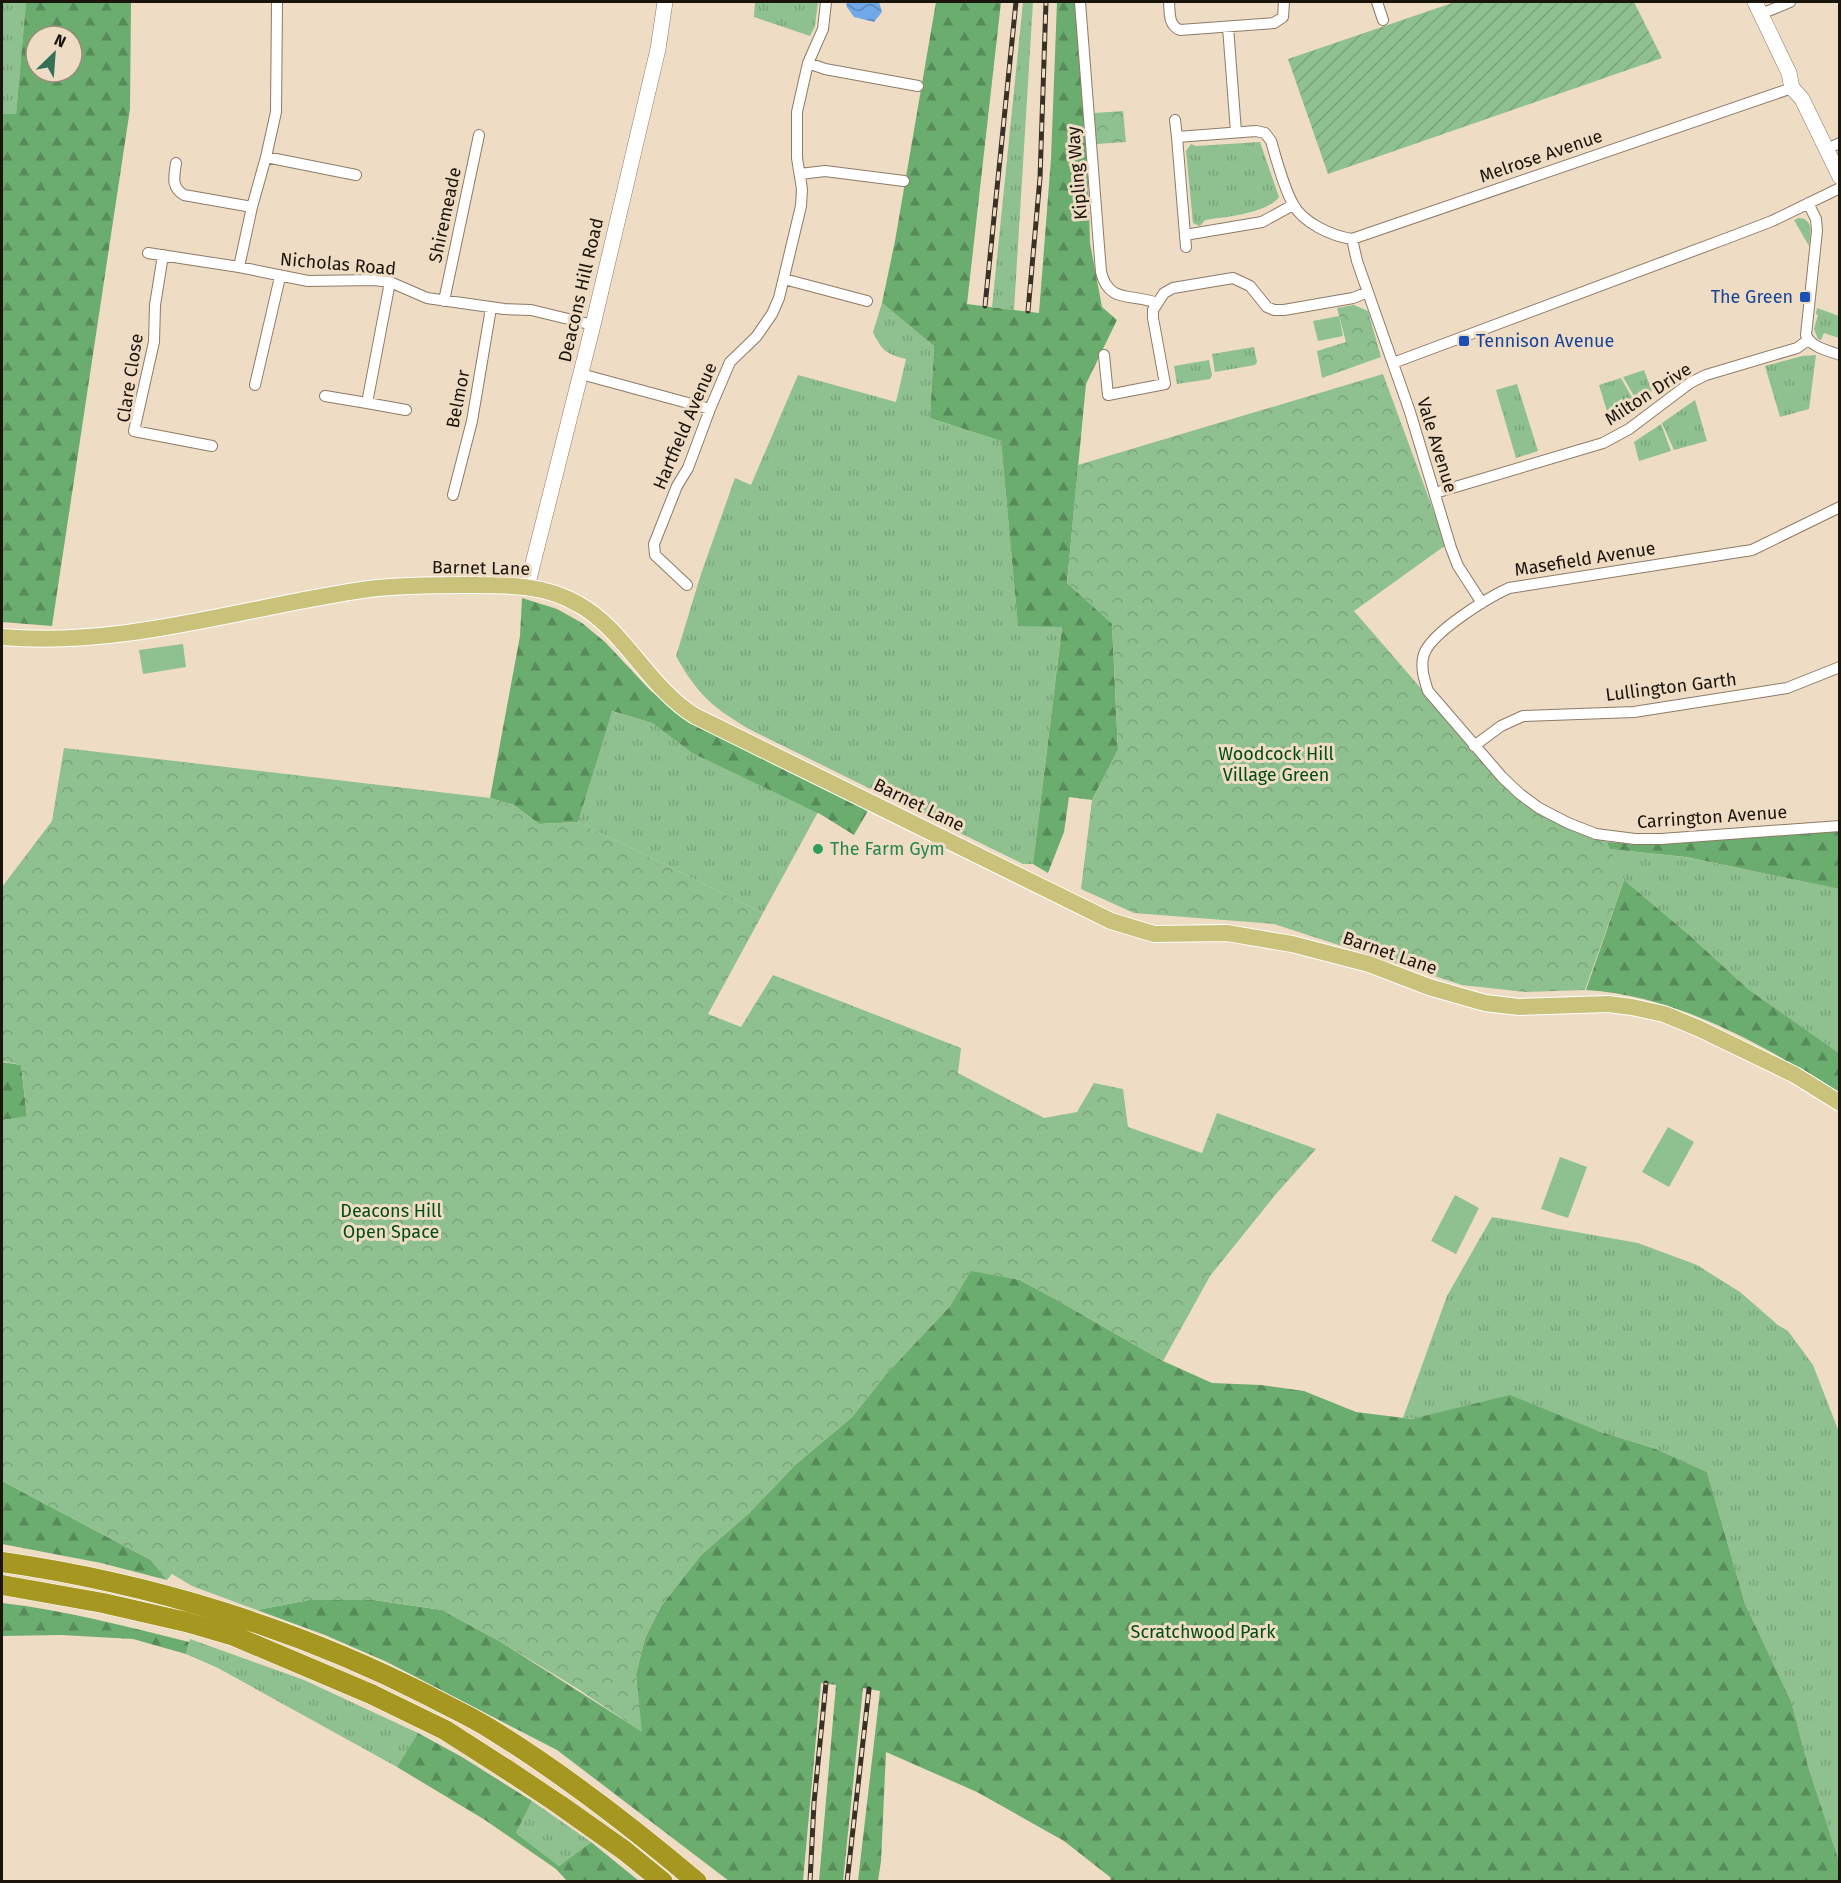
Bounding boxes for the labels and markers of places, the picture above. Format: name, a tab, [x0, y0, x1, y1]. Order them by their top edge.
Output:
place label: The Green	[1711, 286, 1793, 308]
marker: The Green	[1798, 290, 1812, 304]
place label: Tennison Avenue	[1476, 330, 1614, 352]
marker: Tennison Avenue	[1457, 334, 1471, 348]
place label: The Farm Gym	[830, 838, 945, 860]
marker: The Farm Gym	[811, 842, 825, 856]

